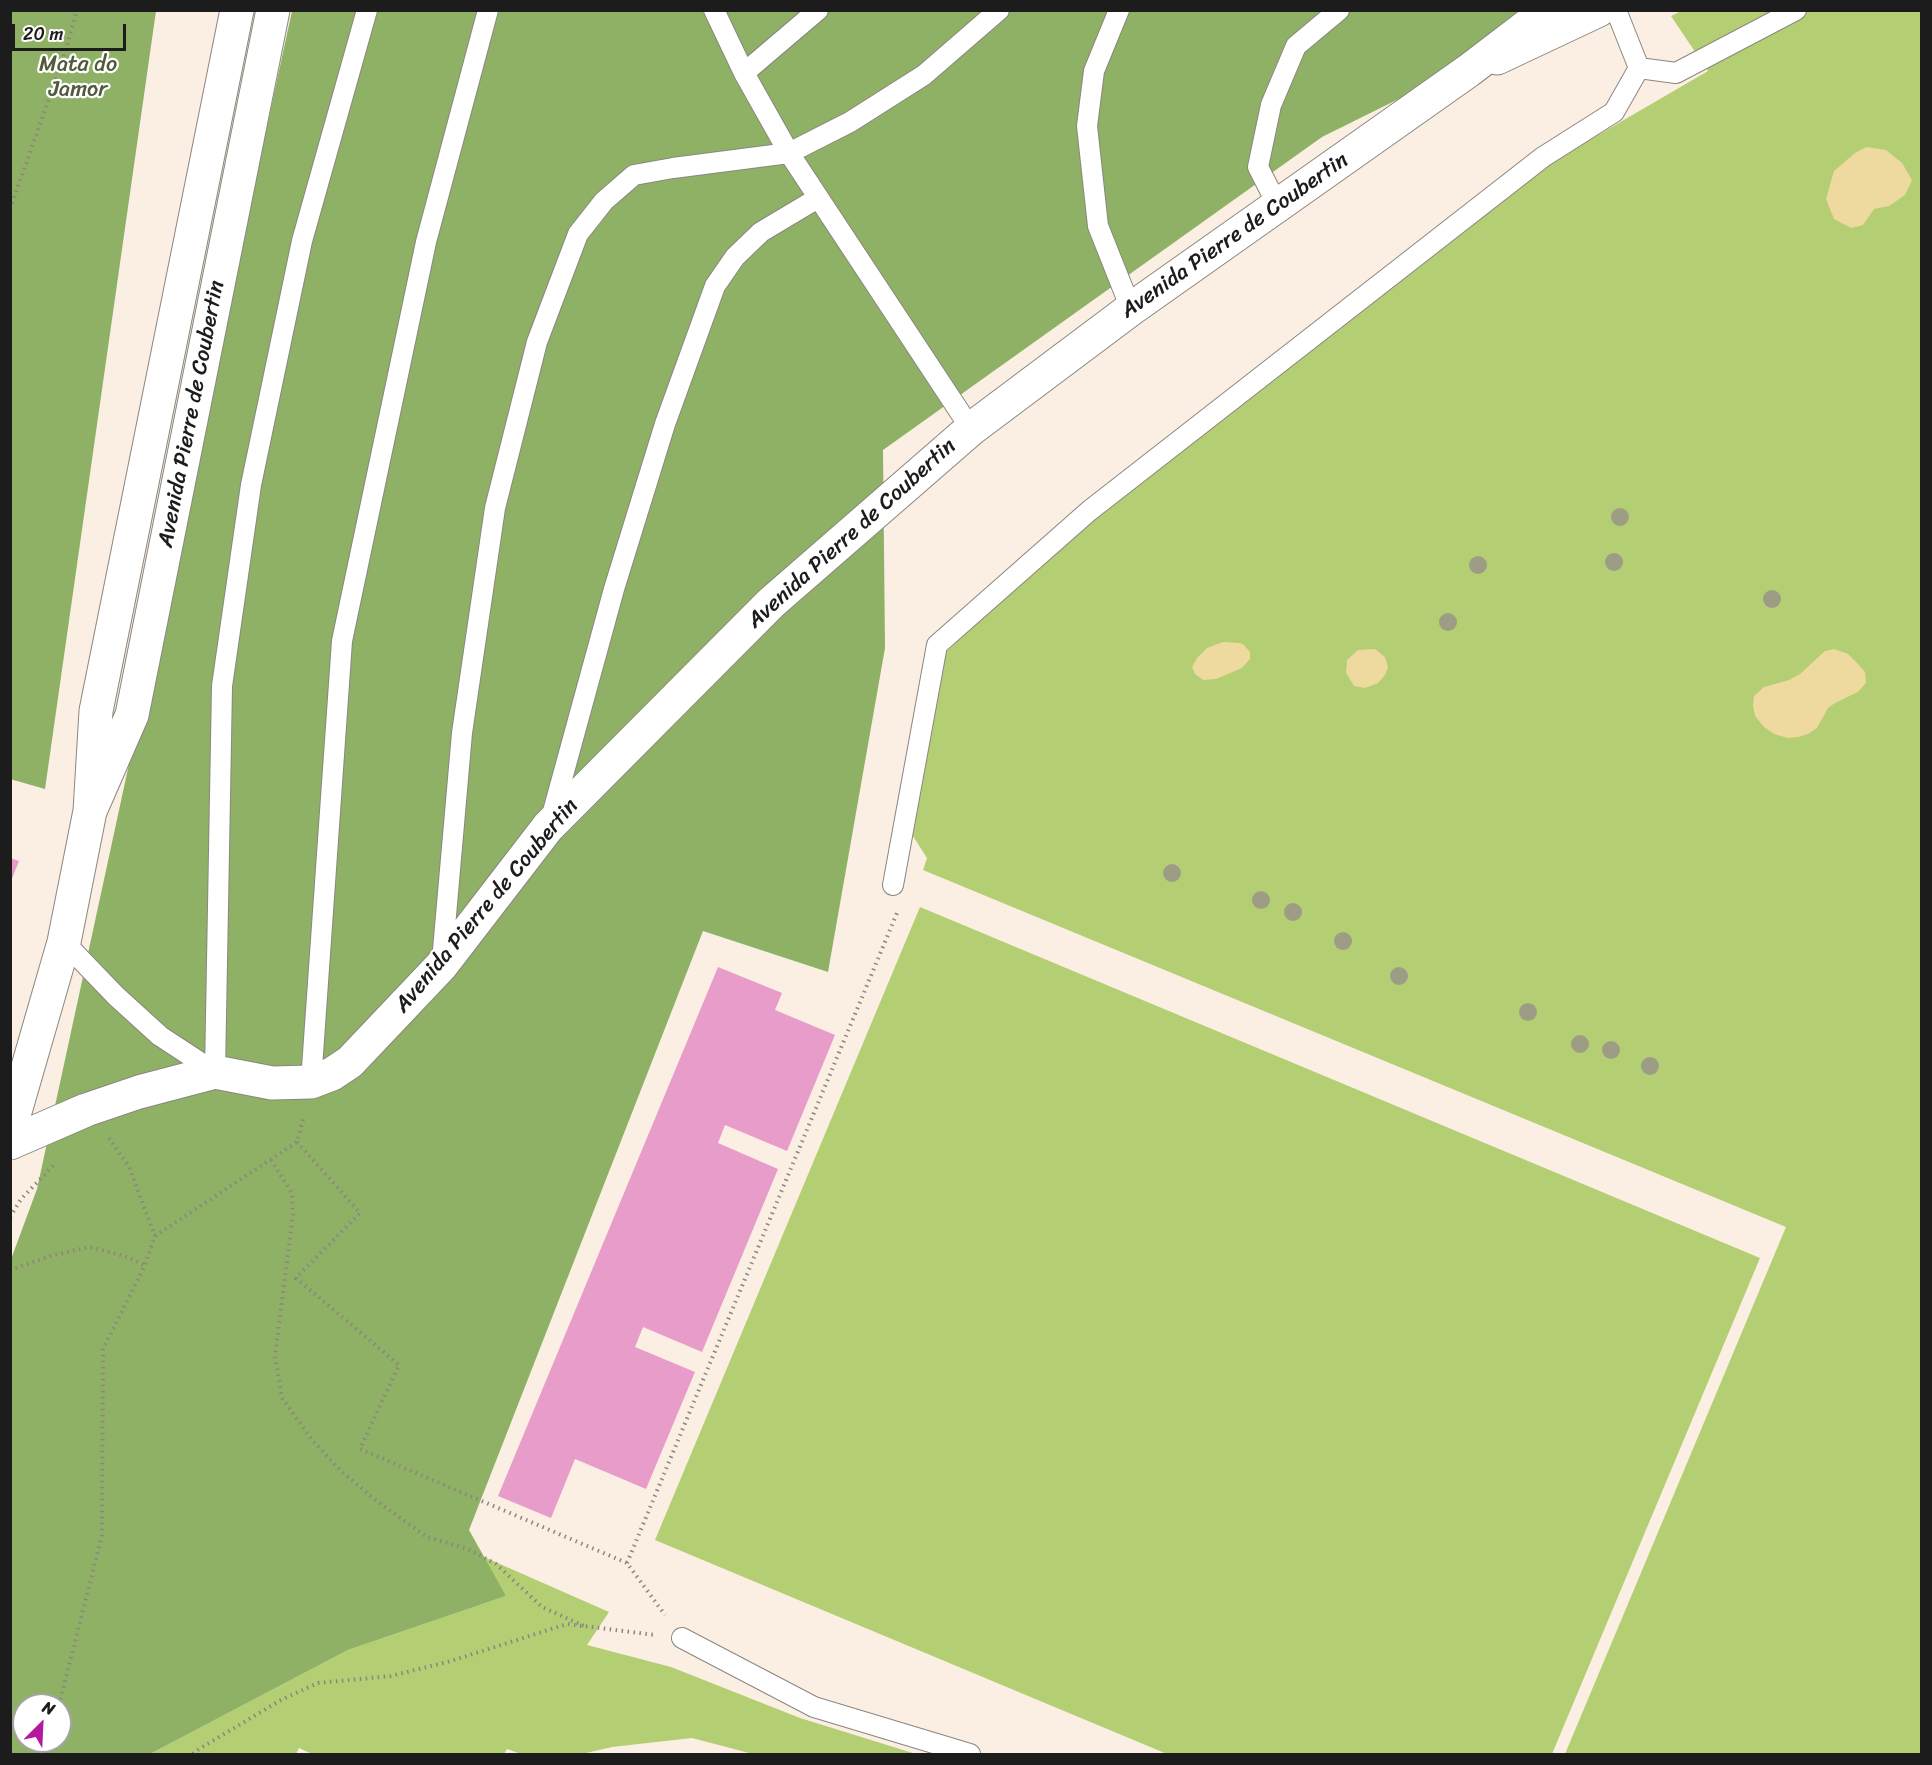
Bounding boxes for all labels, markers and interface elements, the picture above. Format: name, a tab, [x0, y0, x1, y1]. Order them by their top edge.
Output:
scale bar	[15, 12, 129, 50]
text: 20 m	[23, 18, 63, 50]
park label: Mata do Jamor	[39, 52, 117, 104]
street label: Avenida Pierre de Coubertin	[1116, 147, 1354, 325]
street label: Avenida Pierre de Coubertin	[153, 278, 231, 550]
street label: Avenida Pierre de Coubertin	[742, 433, 962, 635]
street label: Avenida Pierre de Coubertin	[390, 794, 584, 1018]
text: N	[38, 1692, 60, 1723]
north arrow	[12, 1693, 72, 1753]

